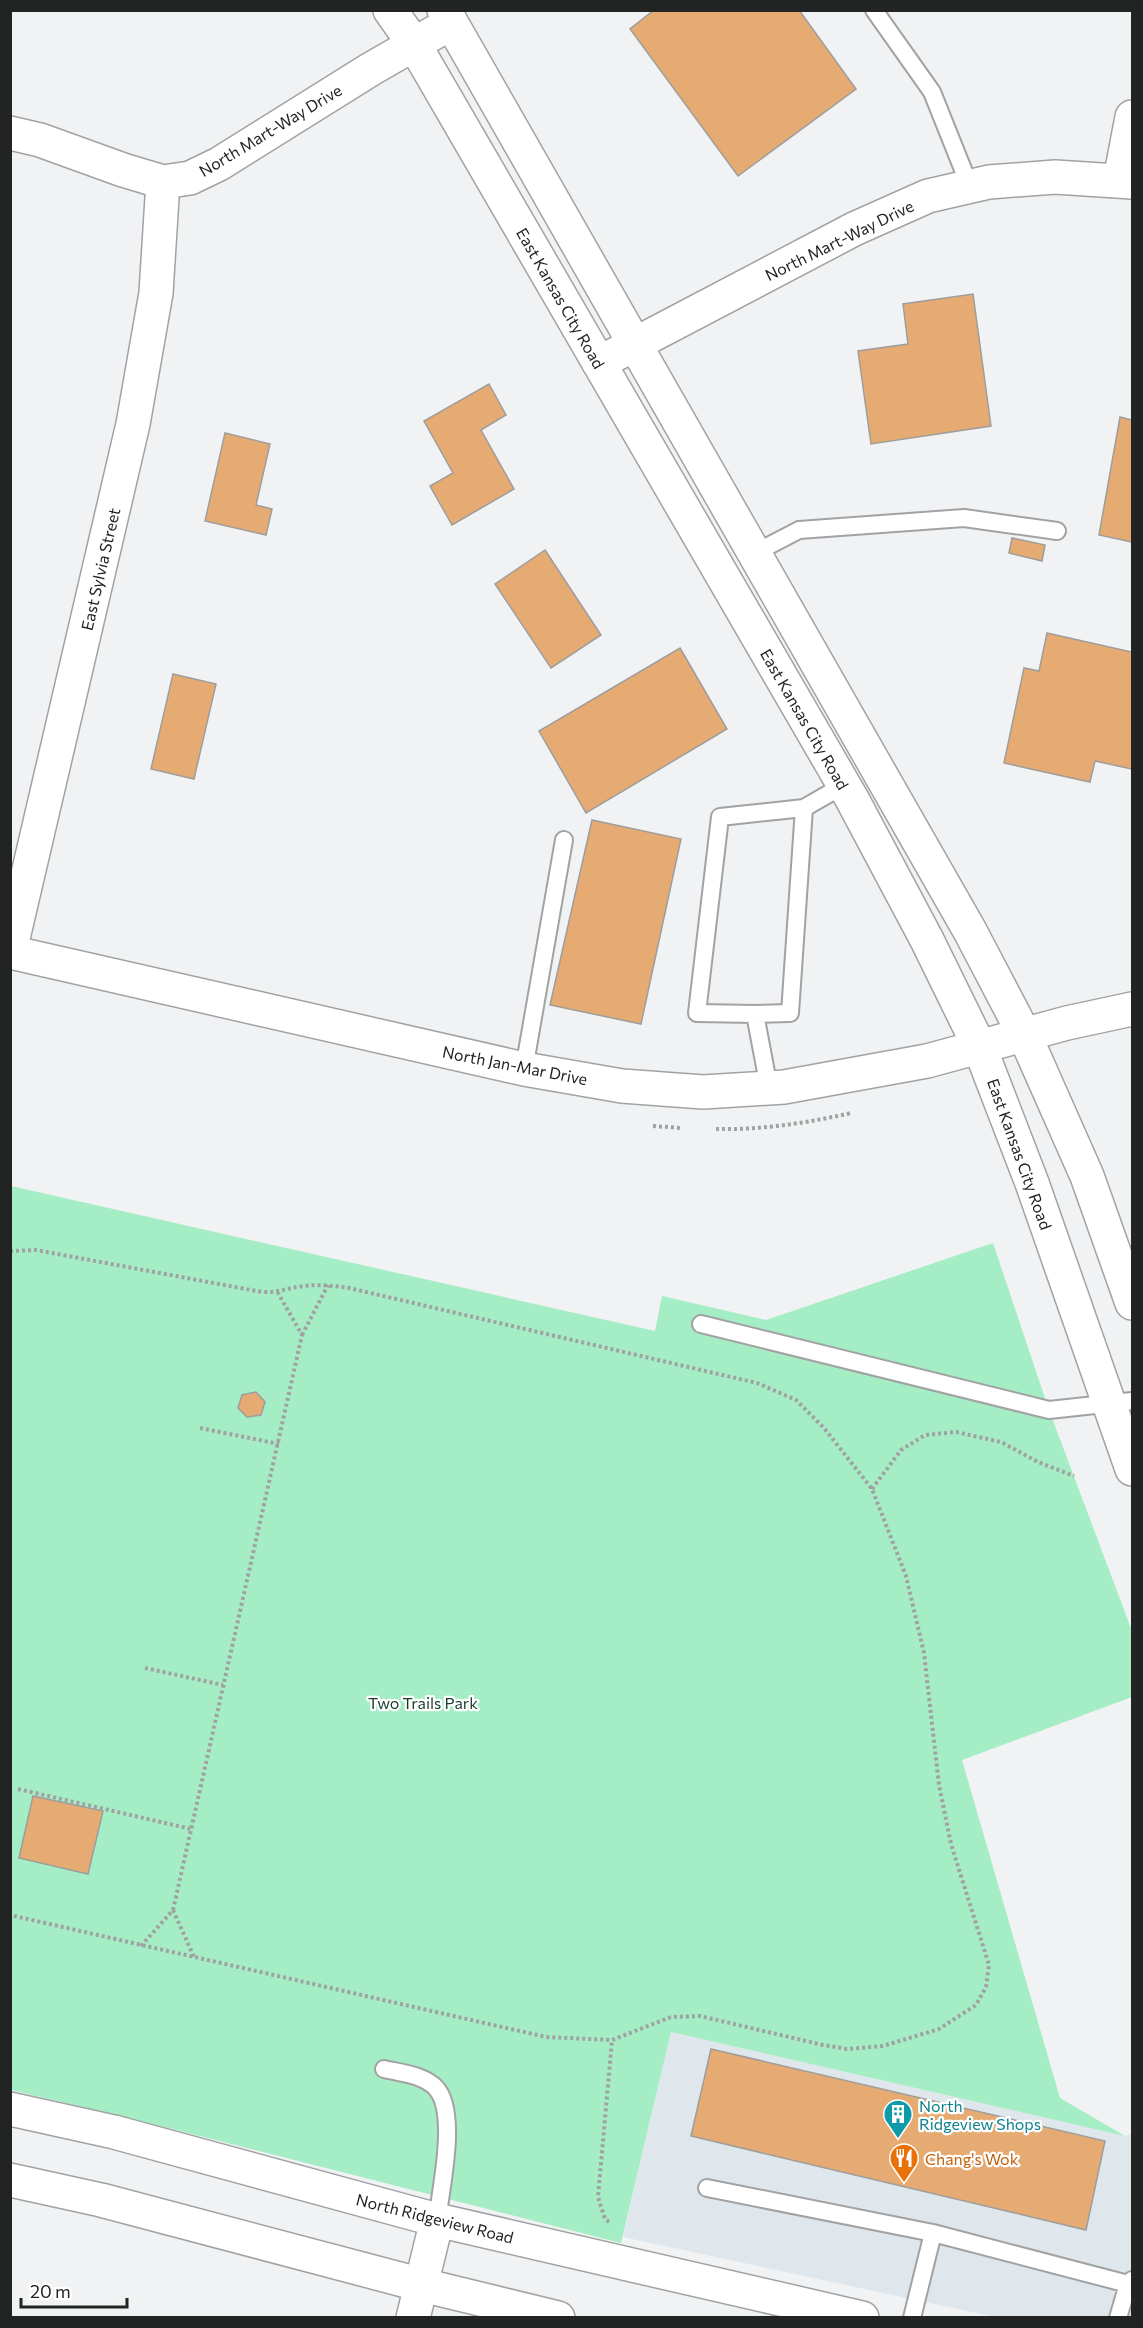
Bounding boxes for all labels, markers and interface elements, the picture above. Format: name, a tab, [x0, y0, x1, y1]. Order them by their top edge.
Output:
street label: North Mart-Way Drive	[195, 80, 345, 180]
street label: North Mart-Way Drive	[762, 196, 916, 284]
street label: East Kansas City Road	[513, 224, 609, 372]
street label: East Sylvia Street	[77, 506, 123, 632]
street label: East Kansas City Road	[757, 645, 853, 793]
street label: North Jan-Mar Drive	[441, 1042, 589, 1088]
street label: East Kansas City Road	[984, 1076, 1056, 1232]
park label: Two Trails Park	[368, 1693, 478, 1712]
place label: North Ridgeview Shops	[919, 2096, 1041, 2133]
building icon: North Ridgeview Shops	[882, 2098, 914, 2140]
restaurant icon: Chang's Wok	[888, 2142, 920, 2184]
place label: Chang's Wok	[925, 2149, 1019, 2168]
street label: North Ridgeview Road	[354, 2189, 516, 2247]
scale bar	[21, 2271, 128, 2309]
text: 20 m	[30, 2280, 71, 2302]

